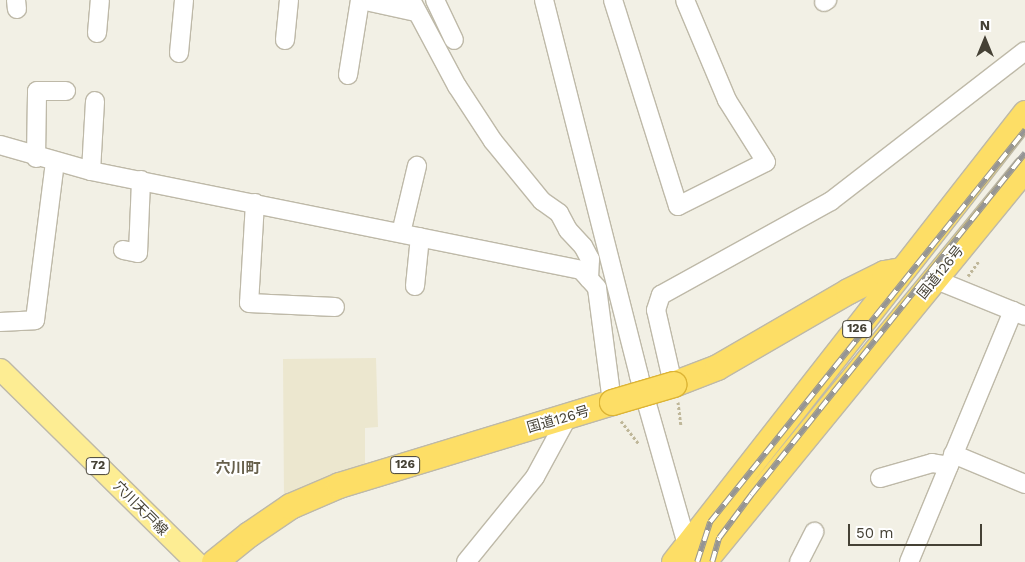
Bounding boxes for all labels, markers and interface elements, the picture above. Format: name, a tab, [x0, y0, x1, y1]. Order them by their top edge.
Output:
north arrow	[960, 15, 1010, 65]
text: N	[980, 17, 990, 33]
street label: 国道126号	[913, 242, 967, 302]
road number: 126	[842, 320, 872, 338]
street label: 国道126号	[525, 402, 591, 436]
road number: 72	[86, 456, 110, 476]
road number: 126	[390, 456, 420, 474]
district label: 穴川町	[216, 460, 260, 478]
street label: 穴川天戸線	[110, 477, 172, 539]
scale bar	[850, 514, 984, 546]
text: 50 m	[856, 524, 893, 542]

